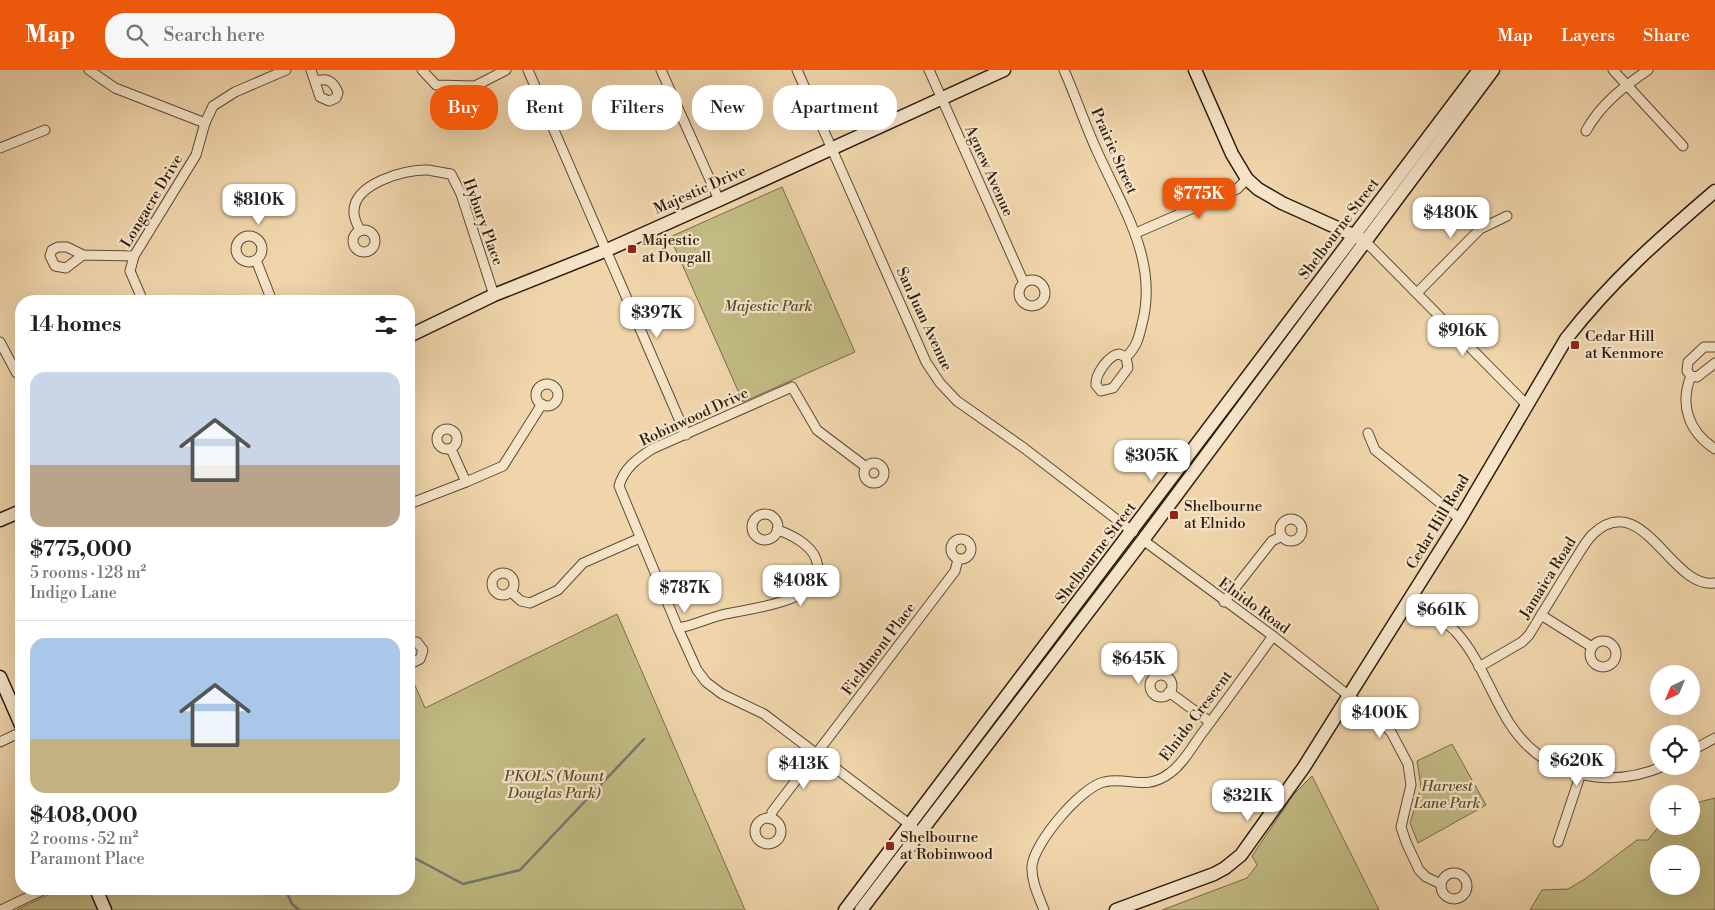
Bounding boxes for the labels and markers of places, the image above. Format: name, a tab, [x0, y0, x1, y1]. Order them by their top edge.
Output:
pin: $775K	[1164, 178, 1234, 220]
pin: $810K	[224, 184, 294, 226]
pin: $480K	[1416, 196, 1486, 239]
place label: Majestic at Dougall	[642, 231, 711, 267]
marker: Majestic at Dougall	[626, 243, 638, 255]
pin: $397K	[622, 296, 692, 339]
pin: $916K	[1428, 314, 1498, 357]
place label: Cedar Hill at Kenmore	[1585, 327, 1664, 363]
marker: Cedar Hill at Kenmore	[1569, 339, 1581, 351]
pin: $305K	[1117, 440, 1187, 482]
place label: Shelbourne at Elnido	[1184, 497, 1262, 533]
marker: Shelbourne at Elnido	[1168, 509, 1180, 521]
pin: $408K	[766, 564, 836, 607]
pin: $787K	[650, 572, 720, 614]
pin: $661K	[1407, 594, 1477, 636]
pin: $645K	[1104, 642, 1174, 685]
pin: $400K	[1345, 696, 1415, 739]
pin: $620K	[1542, 744, 1612, 787]
pin: $413K	[769, 748, 839, 790]
pin: $321K	[1213, 780, 1283, 822]
place label: Shelbourne at Robinwood	[900, 828, 993, 864]
marker: Shelbourne at Robinwood	[884, 840, 896, 852]

